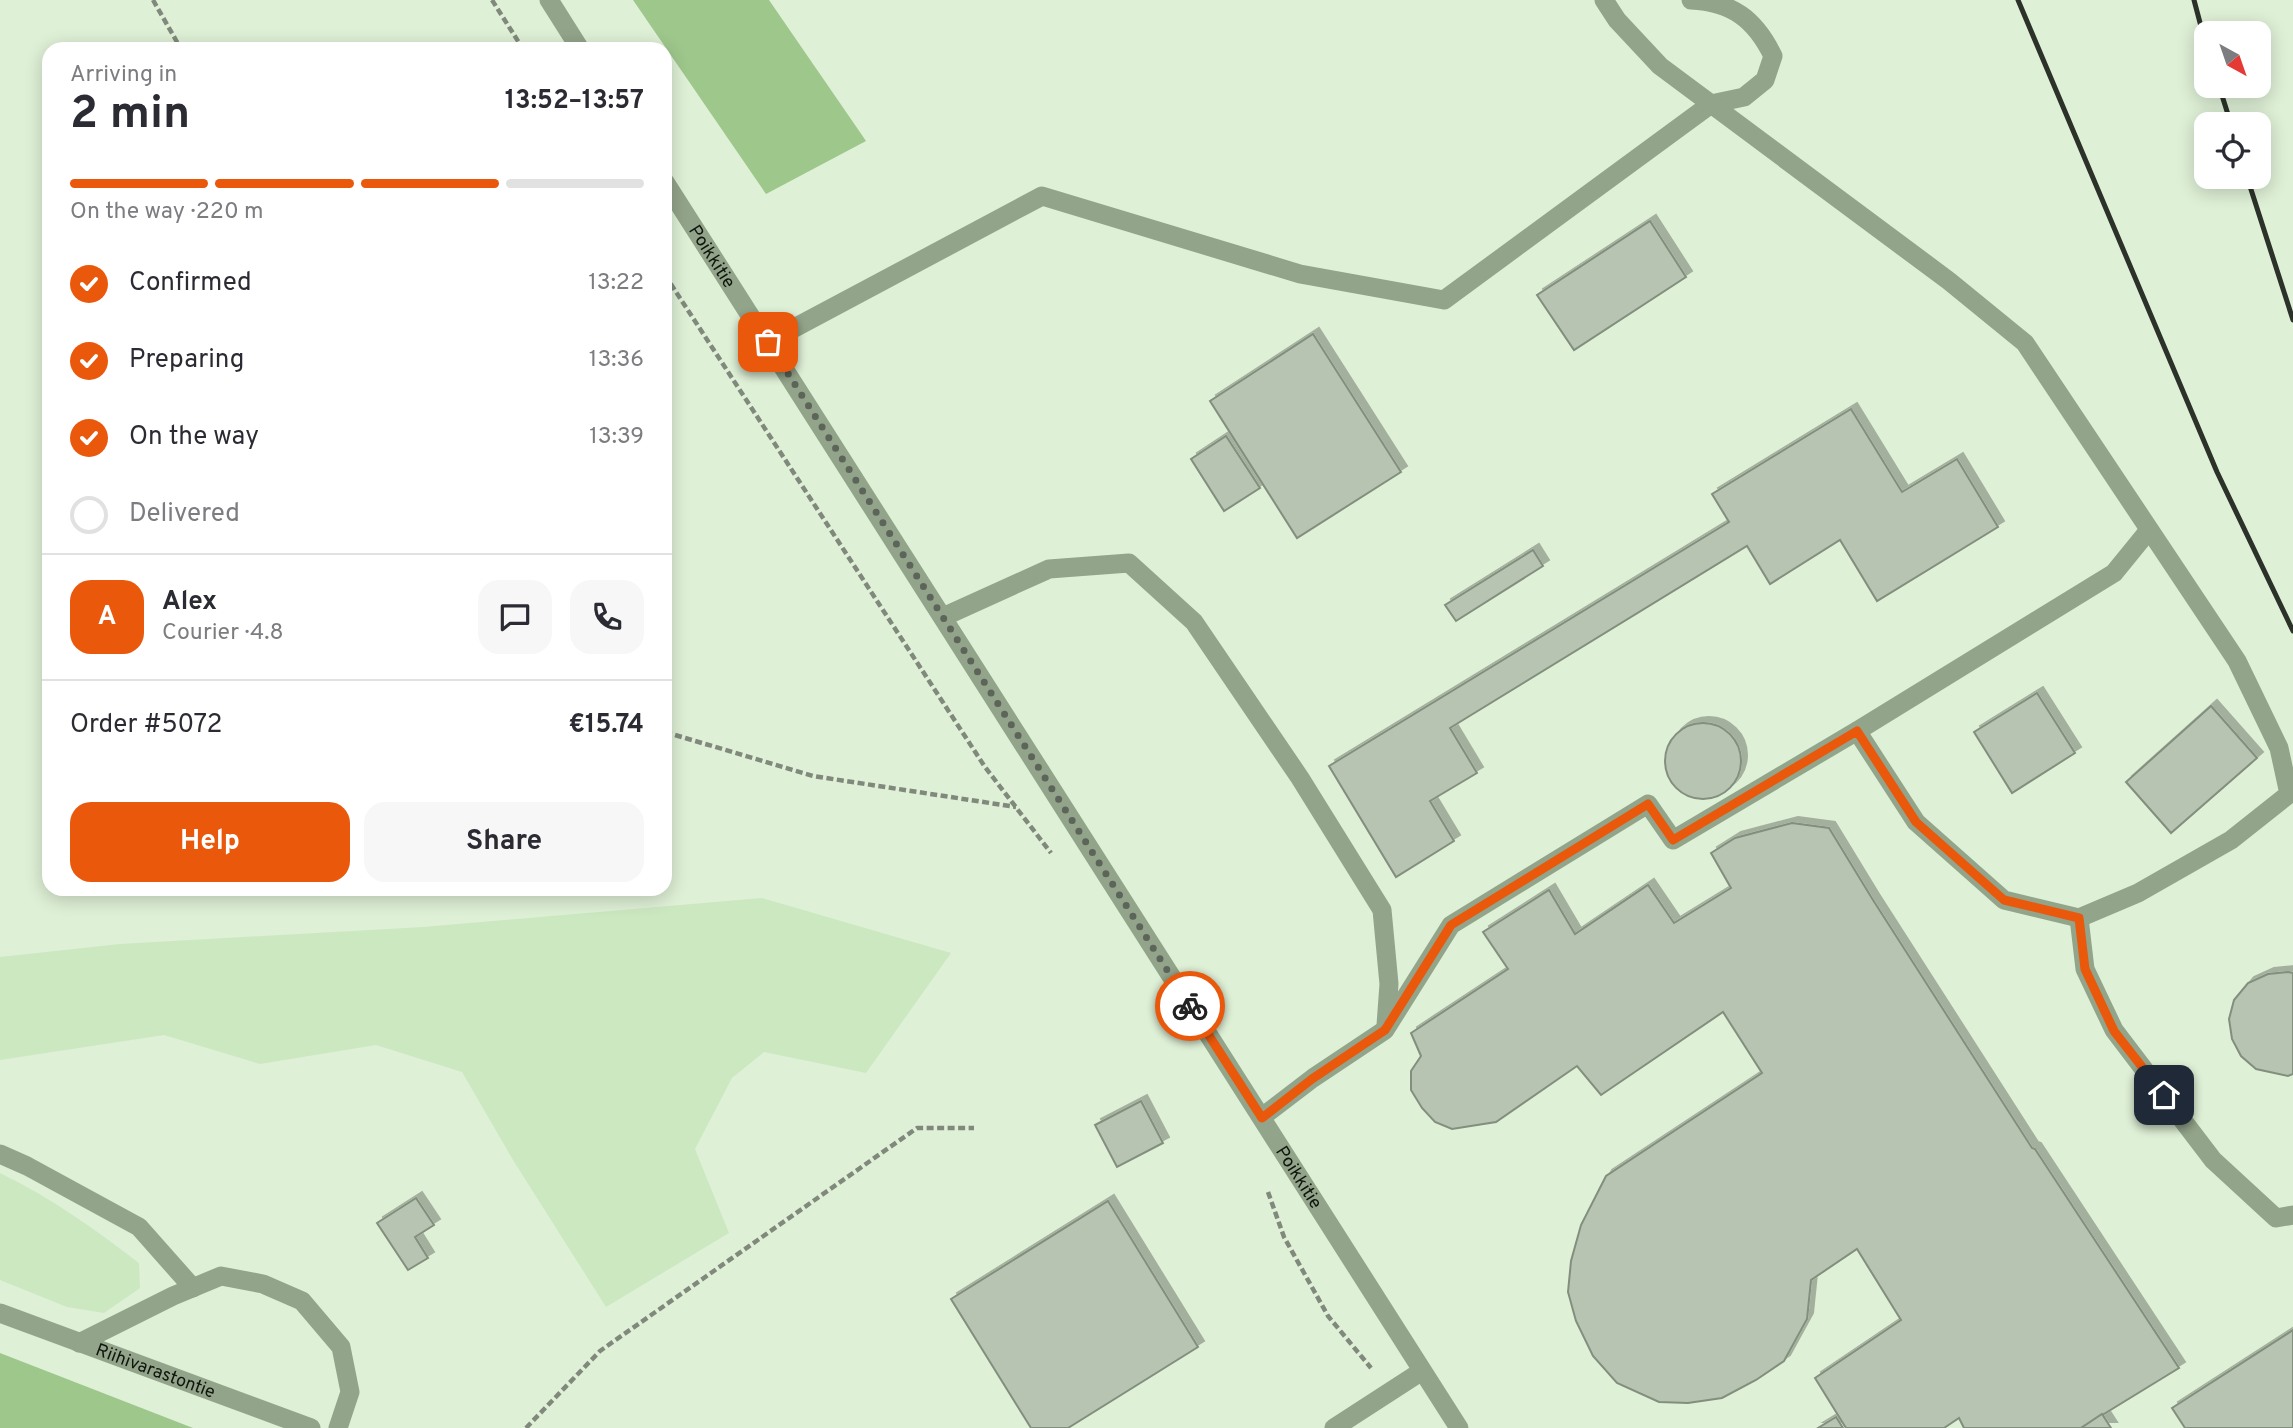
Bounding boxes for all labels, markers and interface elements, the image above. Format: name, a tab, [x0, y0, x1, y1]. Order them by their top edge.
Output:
north arrow	[2194, 21, 2272, 98]
map controls	[2194, 21, 2271, 189]
text: Arriving in	[70, 61, 177, 90]
text: 13:52–13:57	[505, 85, 644, 118]
text: 2 min	[70, 86, 190, 145]
button: locate	[2194, 112, 2271, 189]
text: On the way · 220 m	[70, 198, 264, 227]
street label: Poikkitie	[682, 221, 740, 293]
icon: check	[70, 265, 108, 303]
text: Confirmed	[129, 267, 252, 300]
text: 13:22	[588, 269, 644, 298]
pin	[738, 312, 798, 372]
icon: bag	[749, 323, 787, 361]
icon: check	[70, 342, 108, 380]
text: Preparing	[129, 344, 244, 377]
text: 13:36	[589, 346, 644, 375]
icon: check	[70, 419, 108, 457]
text: On the way	[129, 421, 259, 454]
text: 13:39	[589, 423, 644, 452]
text: Delivered	[129, 498, 240, 531]
button: chat	[478, 580, 552, 654]
button: phone	[570, 580, 644, 654]
text: Alex	[162, 586, 217, 619]
text: A	[98, 601, 116, 634]
text: Courier · 4.8	[162, 619, 283, 648]
text: Order #5072	[70, 709, 223, 742]
text: €15.74	[569, 709, 644, 742]
button: Help	[70, 802, 350, 882]
button: Share	[364, 802, 644, 882]
courier	[1155, 971, 1225, 1041]
icon: bike	[1171, 987, 1209, 1025]
pin	[2134, 1065, 2194, 1125]
icon: home	[2145, 1076, 2183, 1114]
street label: Poikkitie	[1269, 1142, 1326, 1214]
street label: Riihivarastontie	[92, 1339, 218, 1405]

